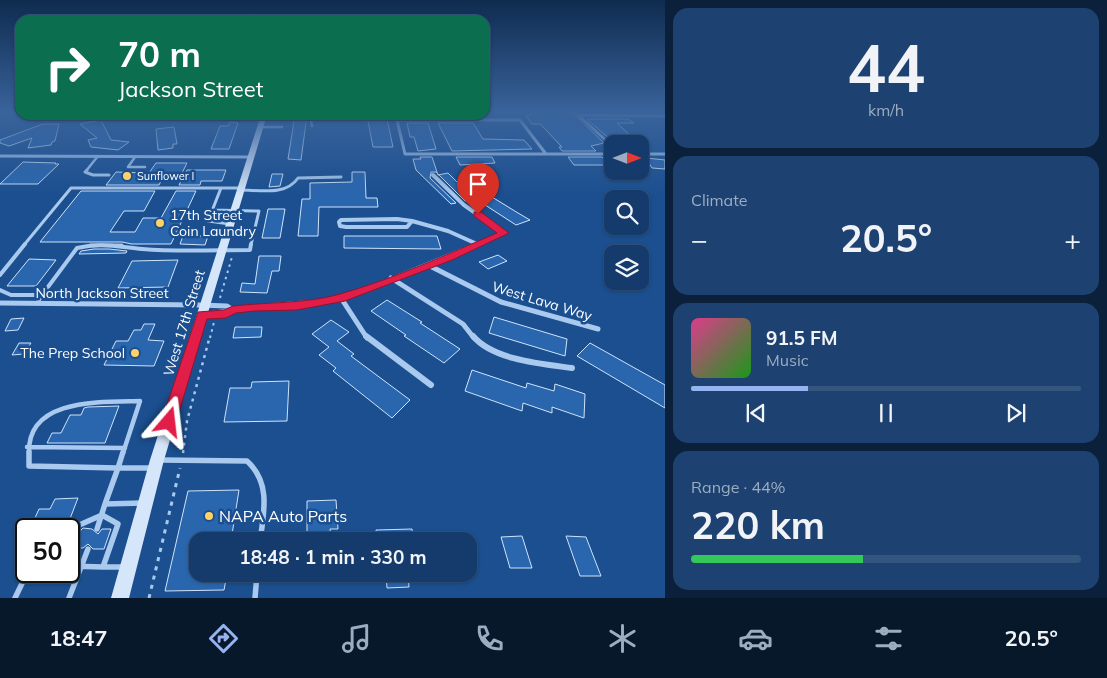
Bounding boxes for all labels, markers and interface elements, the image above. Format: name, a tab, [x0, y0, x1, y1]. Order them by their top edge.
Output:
text: 44	[847, 27, 925, 108]
text: 70 m	[118, 32, 201, 76]
icon: right	[35, 35, 100, 100]
text: Jackson Street	[118, 75, 263, 103]
text: km/h	[868, 100, 904, 120]
north arrow	[604, 135, 649, 180]
map controls	[604, 135, 649, 290]
pin	[457, 163, 499, 214]
place label: Sunflower I	[137, 169, 194, 183]
marker: Sunflower I	[121, 170, 133, 182]
icon: arrive	[464, 170, 492, 198]
button: search	[604, 190, 649, 235]
text: Climate	[691, 190, 747, 210]
place label: 17th Street Coin Laundry	[170, 206, 256, 240]
text: 20.5°	[840, 214, 932, 262]
marker: 17th Street Coin Laundry	[154, 217, 166, 229]
text: −	[691, 222, 708, 257]
text: +	[1064, 222, 1081, 257]
button: layers	[604, 245, 649, 290]
street label: West 17th Street	[159, 268, 209, 378]
street label: West Lava Way	[490, 277, 595, 325]
street label: North Jackson Street	[35, 284, 169, 302]
text: 91.5 FM	[766, 326, 838, 350]
place label: The Prep School	[20, 344, 125, 362]
marker: The Prep School	[129, 347, 141, 359]
text: Music	[766, 350, 809, 370]
position arrow	[142, 395, 194, 447]
icon: previous	[742, 399, 770, 427]
icon: pause	[872, 399, 900, 427]
icon: next	[1002, 399, 1030, 427]
text: Range · 44%	[691, 477, 786, 497]
text: 220 km	[691, 501, 825, 549]
place label: NAPA Auto Parts	[219, 506, 347, 526]
marker: NAPA Auto Parts	[203, 510, 215, 522]
speed limit sign: 50	[15, 518, 80, 583]
text: 18:48 · 1 min · 330 m	[239, 545, 427, 569]
icon: directions	[206, 621, 241, 656]
icon: music	[339, 621, 374, 656]
icon: phone	[472, 621, 507, 656]
icon: climate	[605, 621, 640, 656]
icon: car	[738, 621, 773, 656]
icon: filters	[871, 621, 906, 656]
text: 18:47	[49, 624, 107, 652]
text: 20.5°	[1004, 624, 1058, 652]

